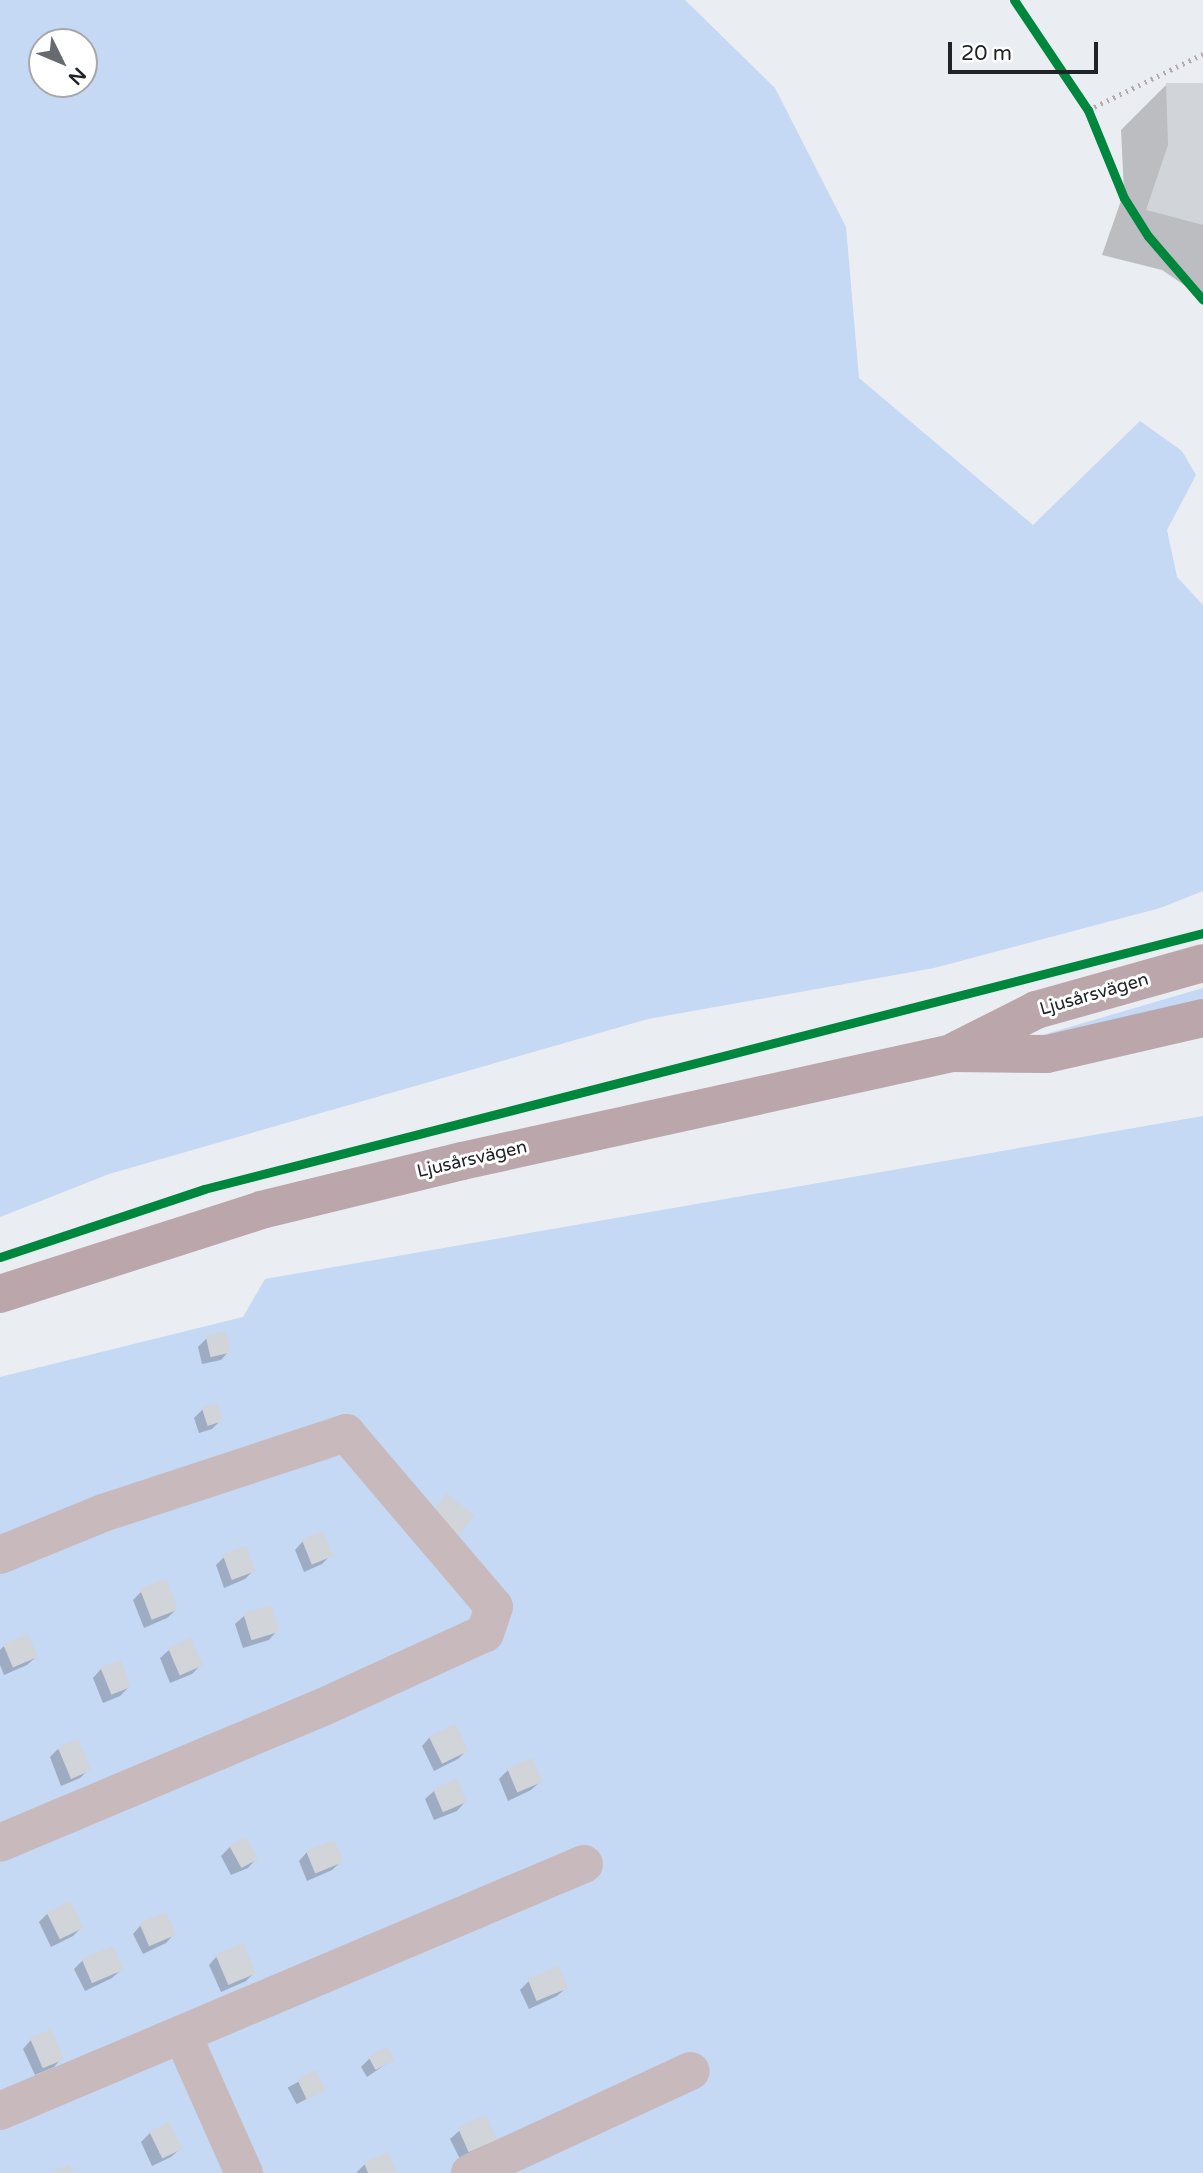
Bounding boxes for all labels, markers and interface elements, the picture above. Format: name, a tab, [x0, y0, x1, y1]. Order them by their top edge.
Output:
north arrow	[28, 28, 98, 98]
scale bar	[951, 28, 1102, 72]
text: 20 m	[961, 41, 1012, 66]
text: N	[64, 63, 90, 89]
street label: Ljusårsvägen	[1037, 968, 1151, 1020]
street label: Ljusårsvägen	[415, 1136, 529, 1182]

